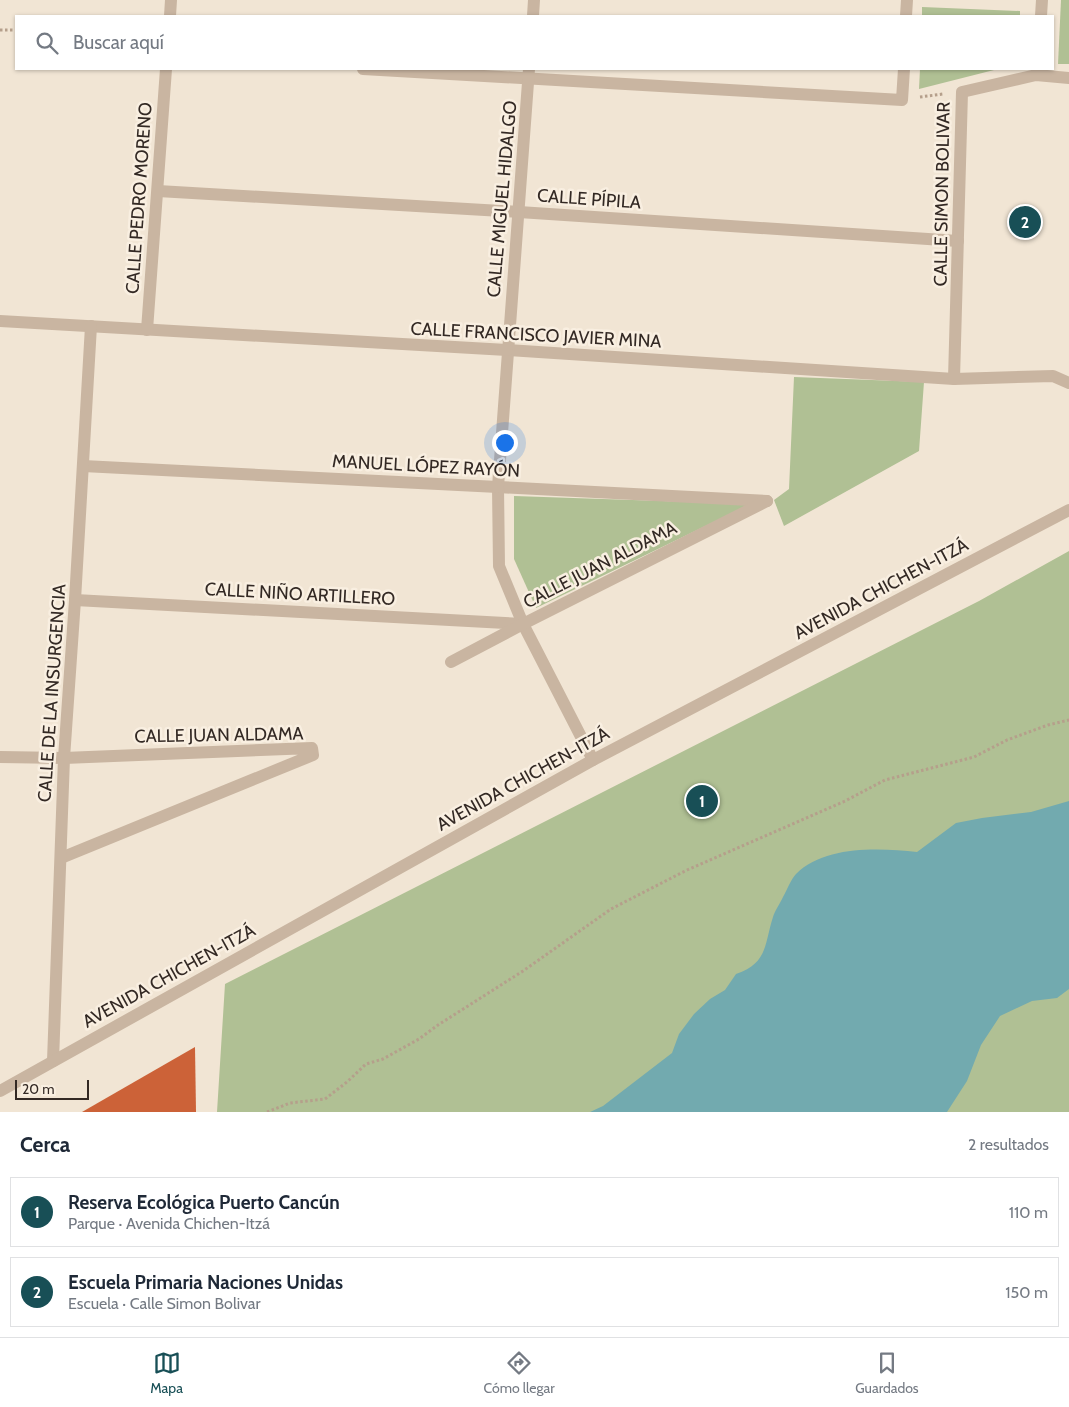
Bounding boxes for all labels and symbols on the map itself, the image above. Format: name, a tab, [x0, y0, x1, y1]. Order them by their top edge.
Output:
street label: CALLE MIGUEL HIDALGO	[482, 100, 522, 298]
street label: CALLE PEDRO MORENO	[121, 101, 157, 295]
street label: CALLE SIMON BOLIVAR	[929, 101, 955, 286]
street label: CALLE PÍPILA	[536, 184, 642, 214]
pin: 2	[1009, 203, 1041, 241]
street label: CALLE FRANCISCO JAVIER MINA	[410, 317, 662, 353]
your location	[492, 430, 518, 456]
street label: MANUEL LÓPEZ RAYÓN	[331, 450, 521, 482]
street label: CALLE JUAN ALDAMA	[520, 517, 680, 613]
street label: AVENIDA CHICHEN-ITZÁ	[790, 534, 972, 644]
street label: CALLE NIÑO ARTILLERO	[204, 578, 396, 610]
street label: CALLE DE LA INSURGENCIA	[33, 583, 71, 803]
street label: AVENIDA CHICHEN-ITZÁ	[433, 722, 613, 836]
street label: CALLE JUAN ALDAMA	[134, 723, 304, 747]
pin: 1	[686, 782, 718, 820]
street label: AVENIDA CHICHEN-ITZÁ	[79, 919, 259, 1033]
scale bar	[15, 1077, 89, 1100]

